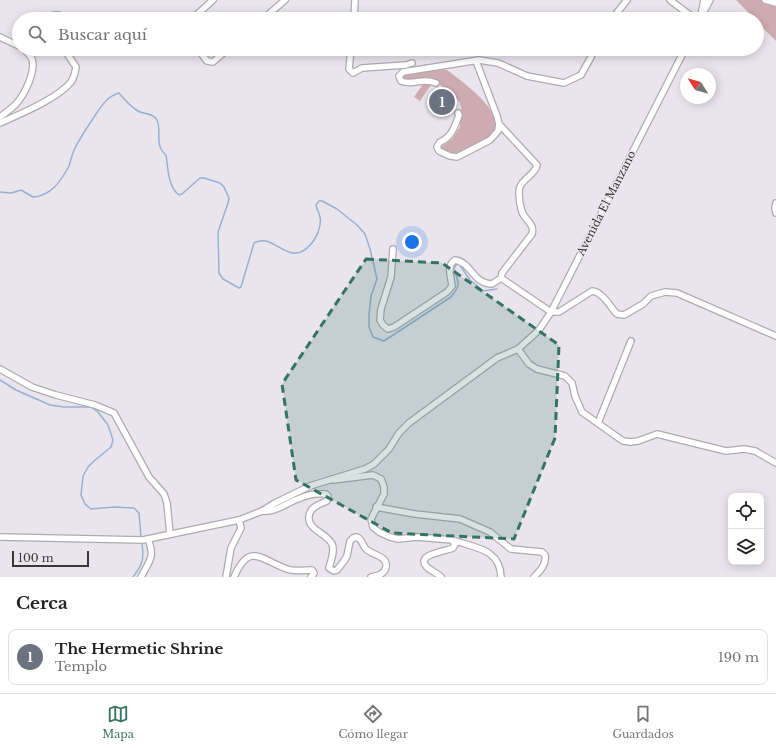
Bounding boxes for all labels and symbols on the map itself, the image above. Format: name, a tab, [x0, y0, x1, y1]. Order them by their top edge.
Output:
north arrow	[680, 68, 716, 104]
pin: 1	[429, 87, 455, 117]
street label: Avenida El Manzano	[573, 148, 639, 259]
your location	[402, 232, 422, 252]
scale bar	[12, 549, 89, 568]

